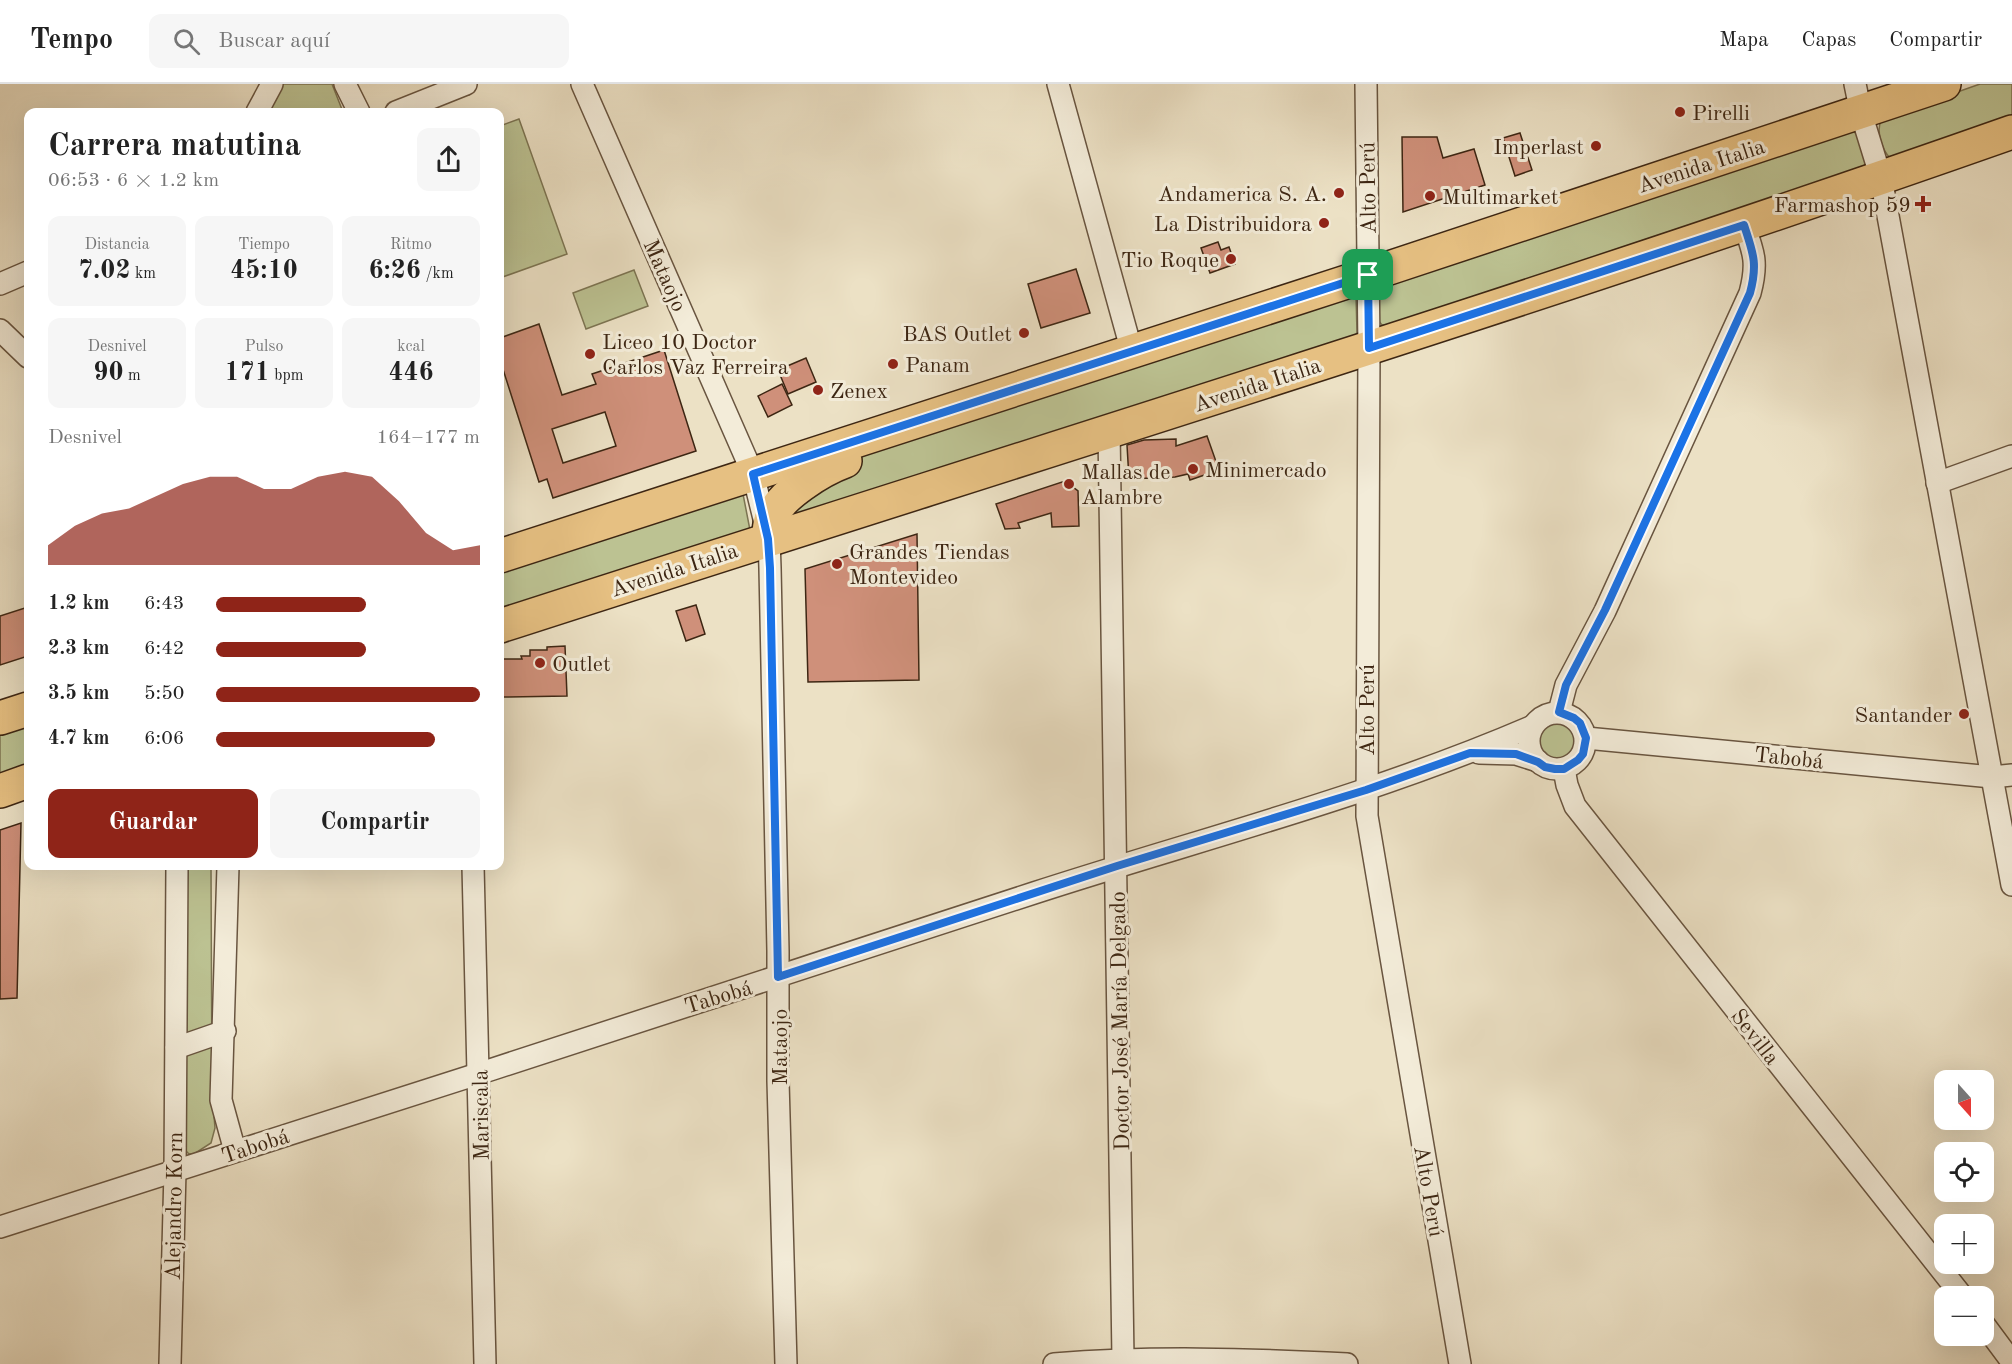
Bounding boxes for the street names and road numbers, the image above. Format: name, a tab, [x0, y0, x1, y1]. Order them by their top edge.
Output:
street label: Avenida Italia	[1635, 136, 1768, 198]
street label: Alto Perú	[1357, 141, 1381, 234]
street label: Mataojo	[639, 236, 690, 315]
street label: Avenida Italia	[1191, 355, 1324, 417]
street label: Avenida Italia	[608, 540, 741, 602]
street label: Alto Perú	[1357, 664, 1379, 756]
street label: Tabobá	[1753, 744, 1825, 774]
street label: Doctor José María Delgado	[1108, 891, 1134, 1151]
street label: Tabobá	[682, 977, 755, 1019]
street label: Sevilla	[1726, 1005, 1783, 1069]
street label: Mataojo	[770, 1009, 792, 1085]
street label: Mariscala	[470, 1069, 494, 1161]
street label: Tabobá	[219, 1126, 292, 1168]
street label: Alejandro Korn	[163, 1131, 187, 1281]
street label: Alto Perú	[1409, 1144, 1447, 1239]

